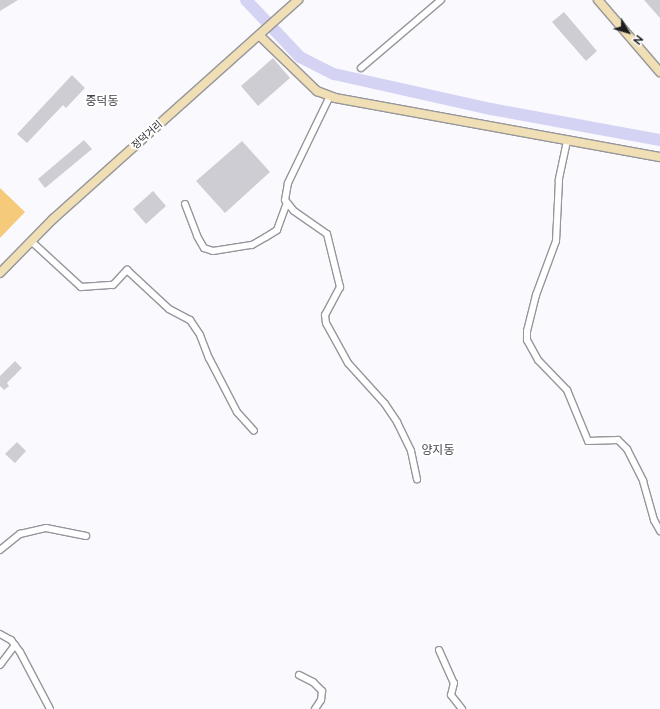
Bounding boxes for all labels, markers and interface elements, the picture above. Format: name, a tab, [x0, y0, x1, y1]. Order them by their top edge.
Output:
north arrow	[608, 12, 648, 52]
text: N	[630, 32, 646, 47]
district label: 중덕동	[85, 95, 119, 109]
street label: 정덕거리	[129, 118, 165, 152]
district label: 양지동	[421, 444, 455, 458]

